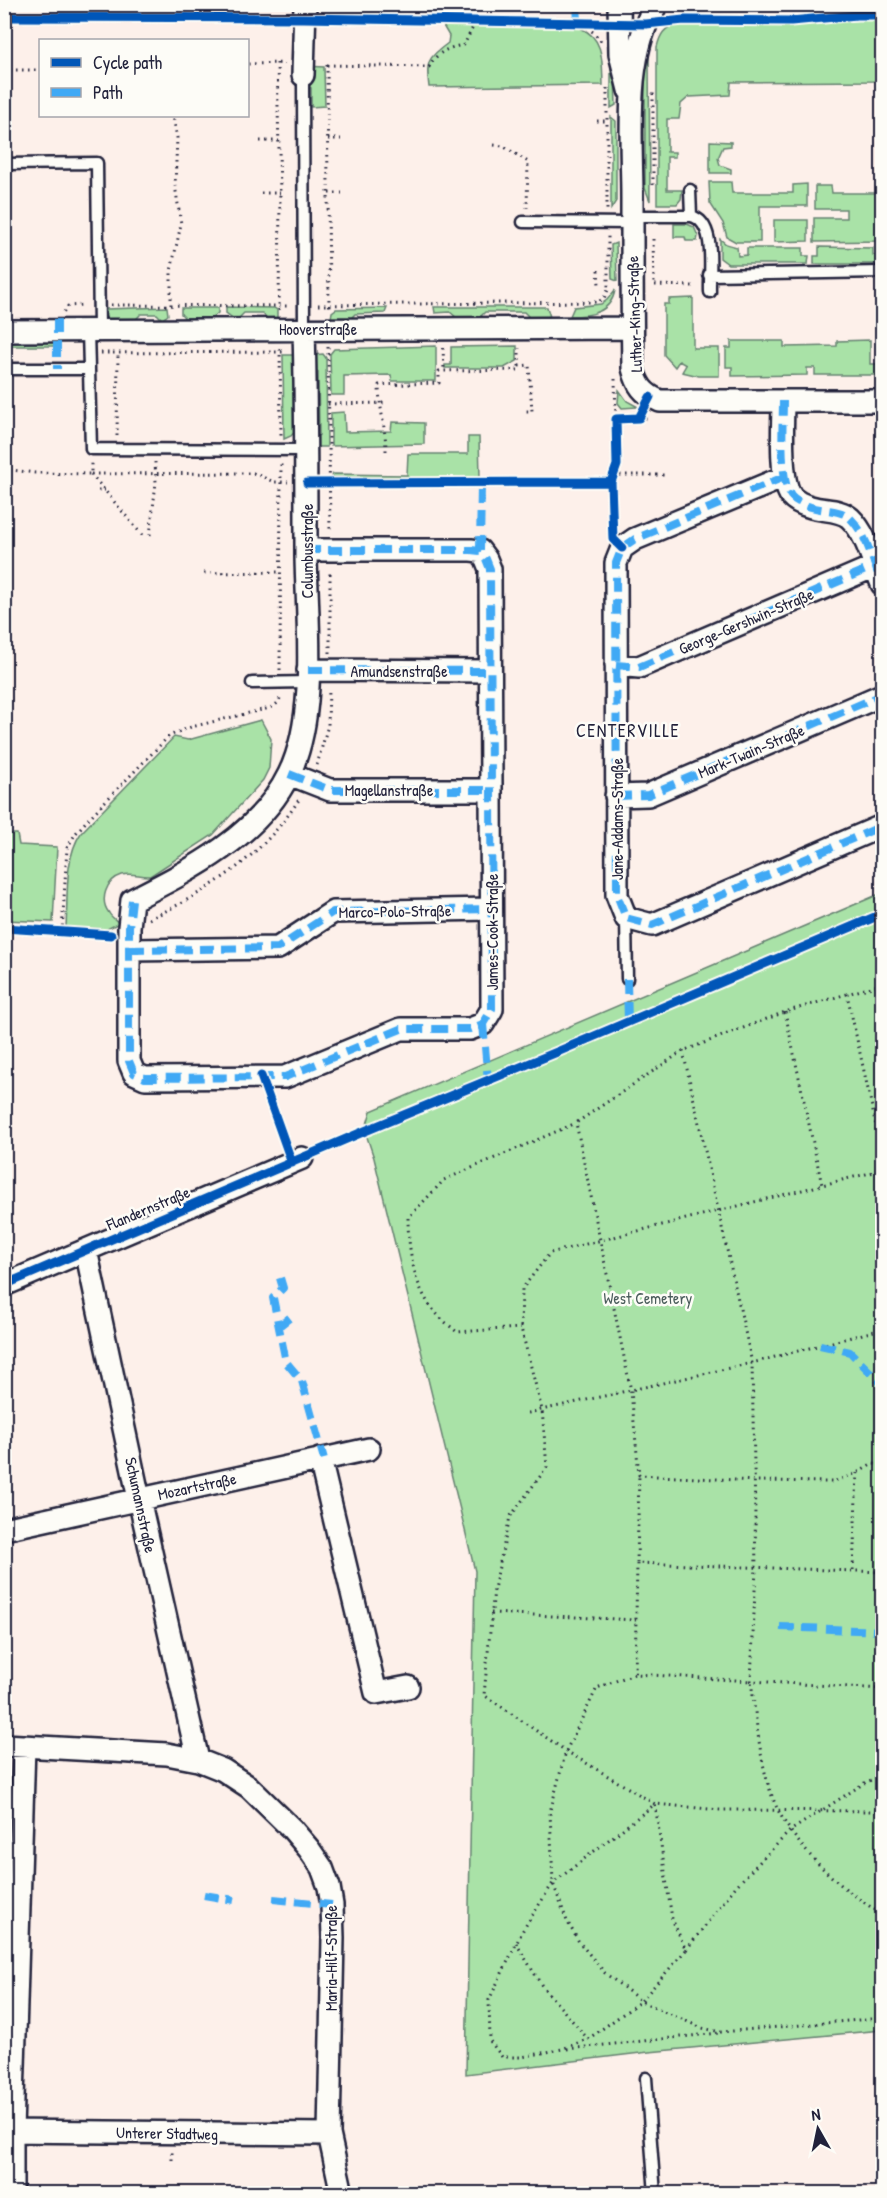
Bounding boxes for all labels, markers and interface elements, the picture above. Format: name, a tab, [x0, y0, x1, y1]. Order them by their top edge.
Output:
legend	[39, 39, 249, 117]
text: Cycle path	[93, 50, 163, 75]
text: Path	[93, 80, 123, 105]
street label: Luther-King-Straße	[621, 255, 647, 373]
street label: Hooverstraße	[279, 318, 358, 340]
street label: Columbusstraße	[296, 503, 318, 598]
street label: George-Gershwin-Straße	[675, 582, 817, 659]
street label: Amundsenstraße	[350, 660, 448, 682]
district label: CENTERVILLE	[576, 718, 680, 743]
street label: Mark-Twain-Straße	[694, 718, 808, 783]
street label: Jane-Addams-Straße	[606, 757, 628, 880]
street label: Magellanstraße	[345, 779, 434, 801]
street label: James-Cook-Straße	[481, 873, 503, 990]
street label: Marco-Polo-Straße	[339, 899, 452, 923]
street label: Flandernstraße	[102, 1180, 194, 1236]
park label: West Cemetery	[604, 1287, 693, 1309]
street label: Schumannstraße	[120, 1455, 162, 1555]
street label: Mozartstraße	[156, 1467, 239, 1505]
street label: Maria-Hilf-Straße	[320, 1904, 342, 2011]
north arrow	[788, 2099, 848, 2159]
text: N	[810, 2103, 822, 2126]
street label: Unterer Stadtweg	[116, 2121, 218, 2145]

